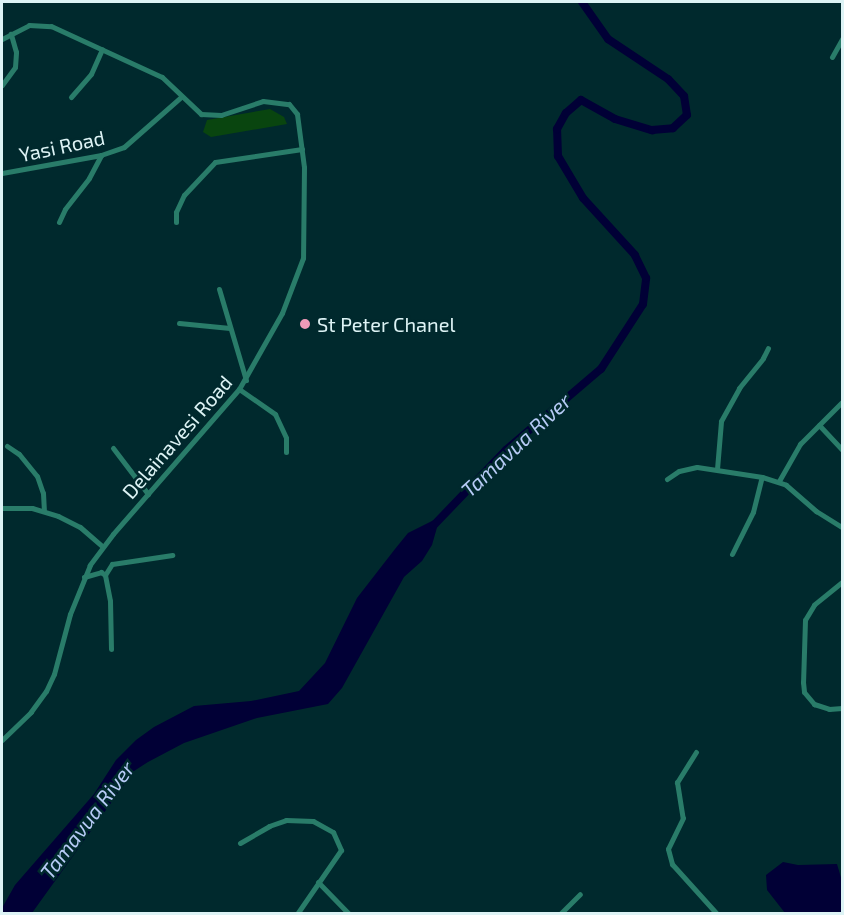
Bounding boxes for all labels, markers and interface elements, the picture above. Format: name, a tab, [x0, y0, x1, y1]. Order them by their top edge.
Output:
street label: Yasi Road	[17, 125, 107, 167]
place label: St Peter Chanel	[317, 312, 456, 336]
marker: St Peter Chanel	[298, 317, 312, 331]
street label: Delainavesi Road	[117, 371, 237, 503]
water label: Tamavua River	[456, 388, 576, 502]
water label: Tamavua River	[35, 756, 139, 884]

